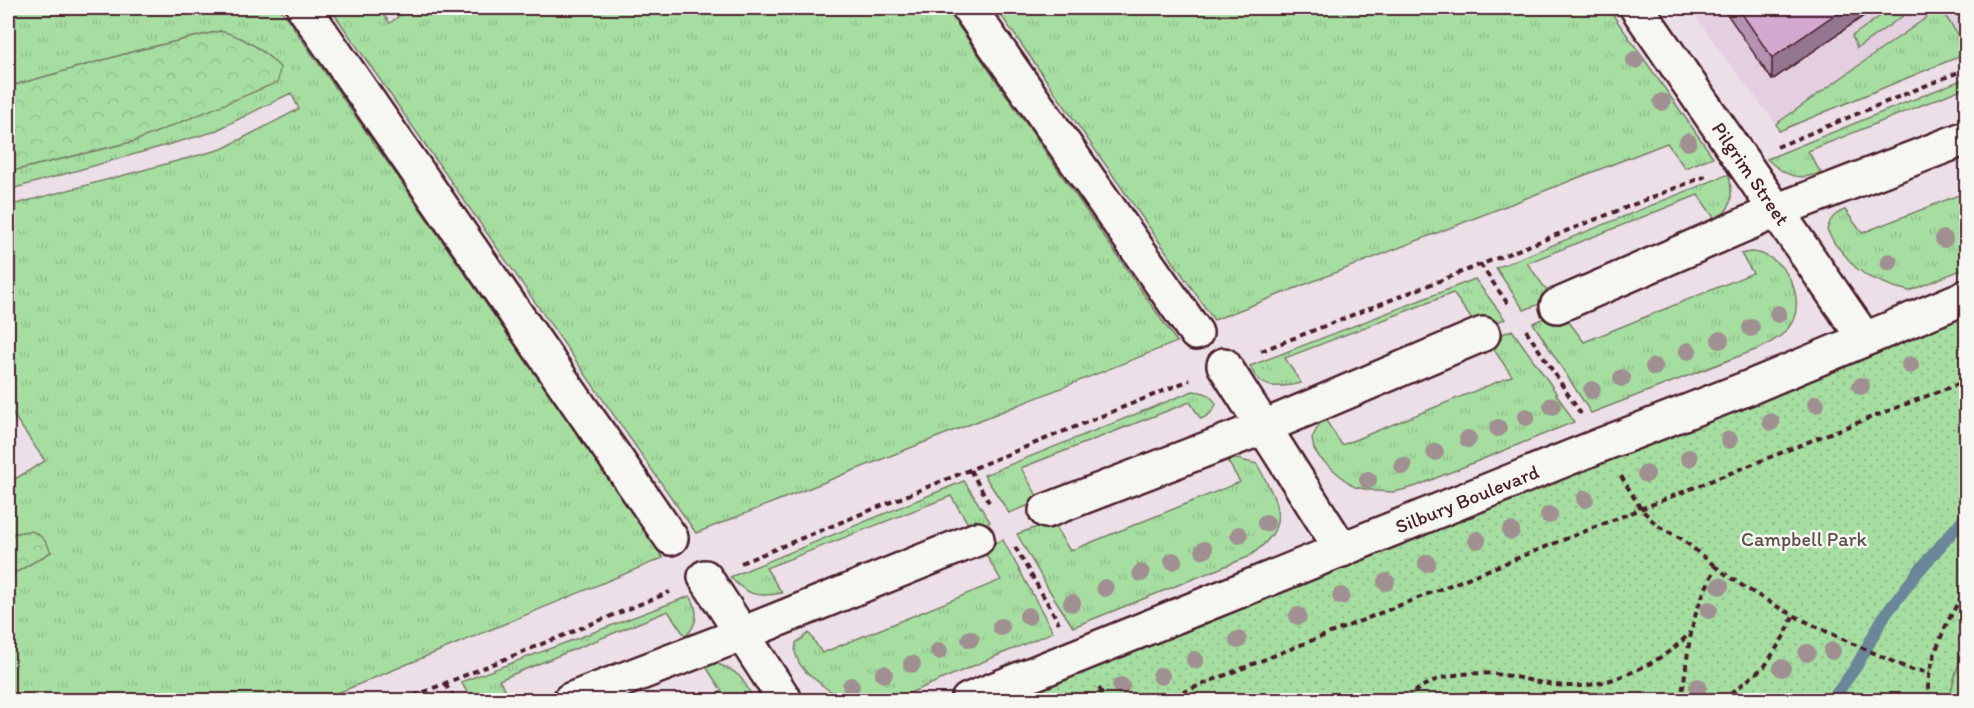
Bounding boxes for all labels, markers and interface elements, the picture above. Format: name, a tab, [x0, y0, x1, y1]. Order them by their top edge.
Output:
street label: Pilgrim Street	[1707, 117, 1795, 230]
street label: Silbury Boulevard	[1392, 459, 1543, 539]
park label: Campbell Park	[1741, 527, 1868, 551]

